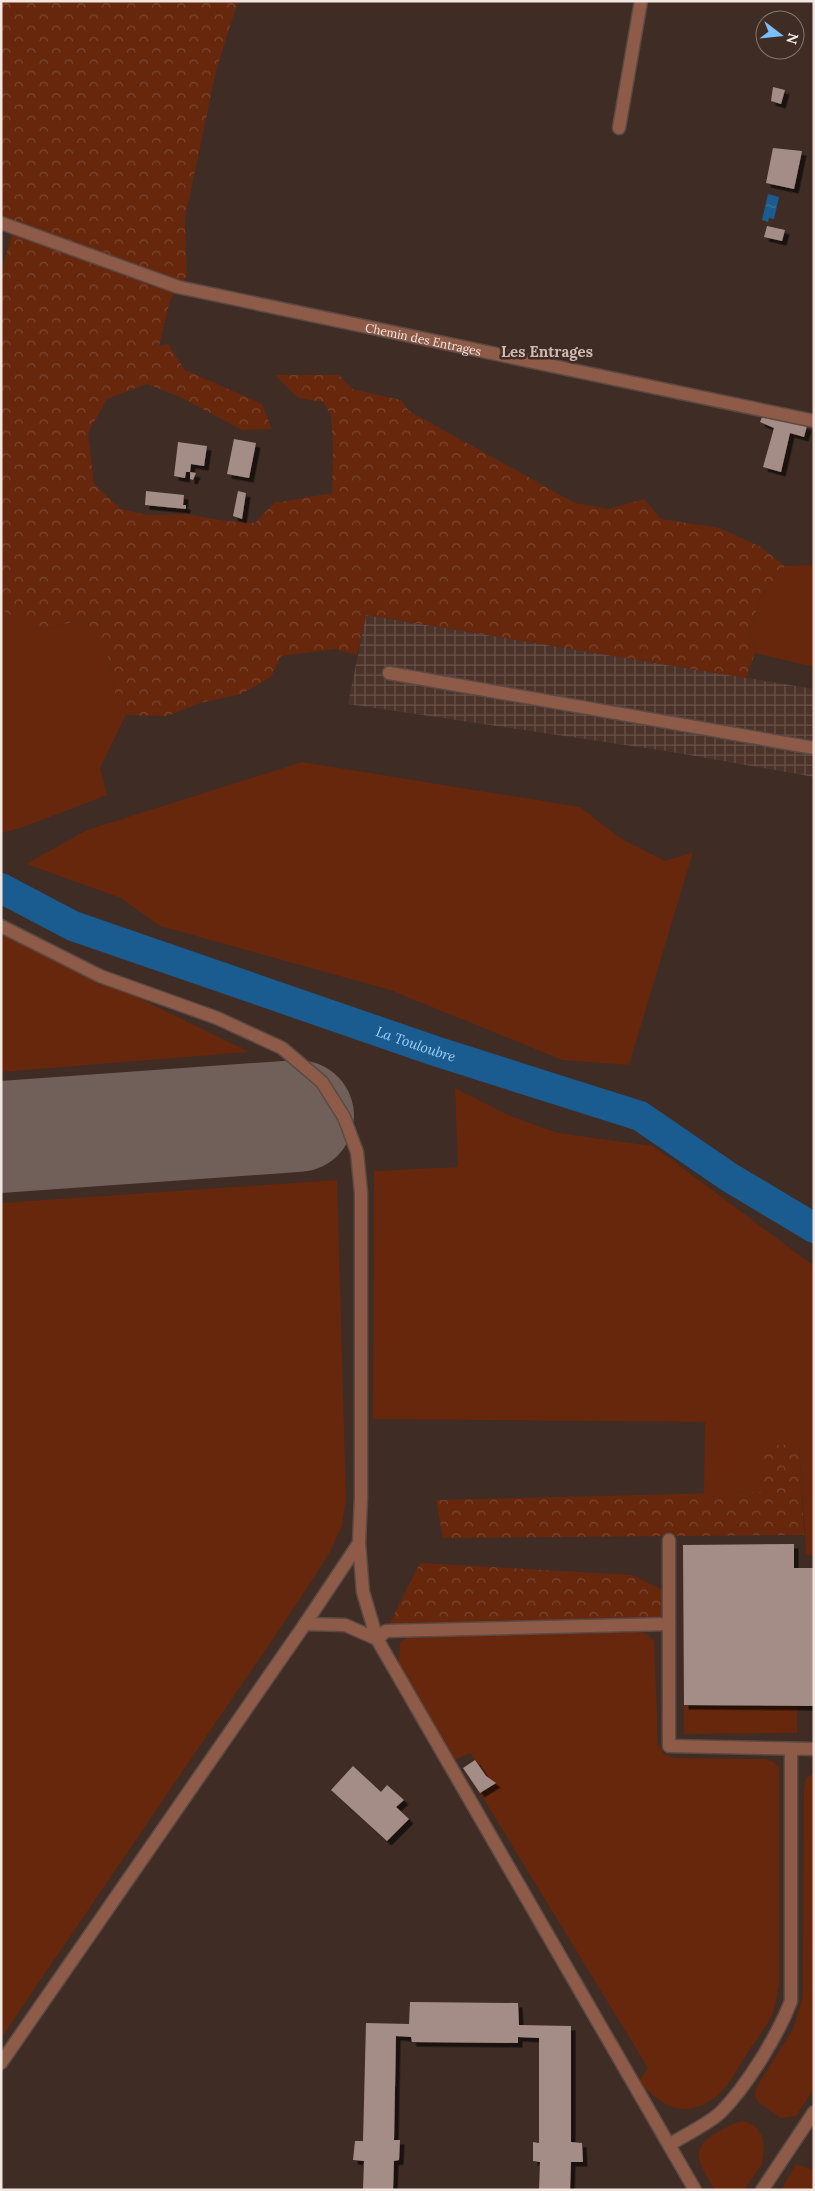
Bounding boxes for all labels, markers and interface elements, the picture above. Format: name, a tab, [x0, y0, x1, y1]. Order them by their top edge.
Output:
north arrow	[755, 10, 805, 60]
text: N	[782, 31, 803, 46]
street label: Chemin des Entrages	[364, 319, 483, 358]
district label: Les Entrages	[501, 342, 593, 361]
water label: La Touloubre	[374, 1022, 458, 1066]

